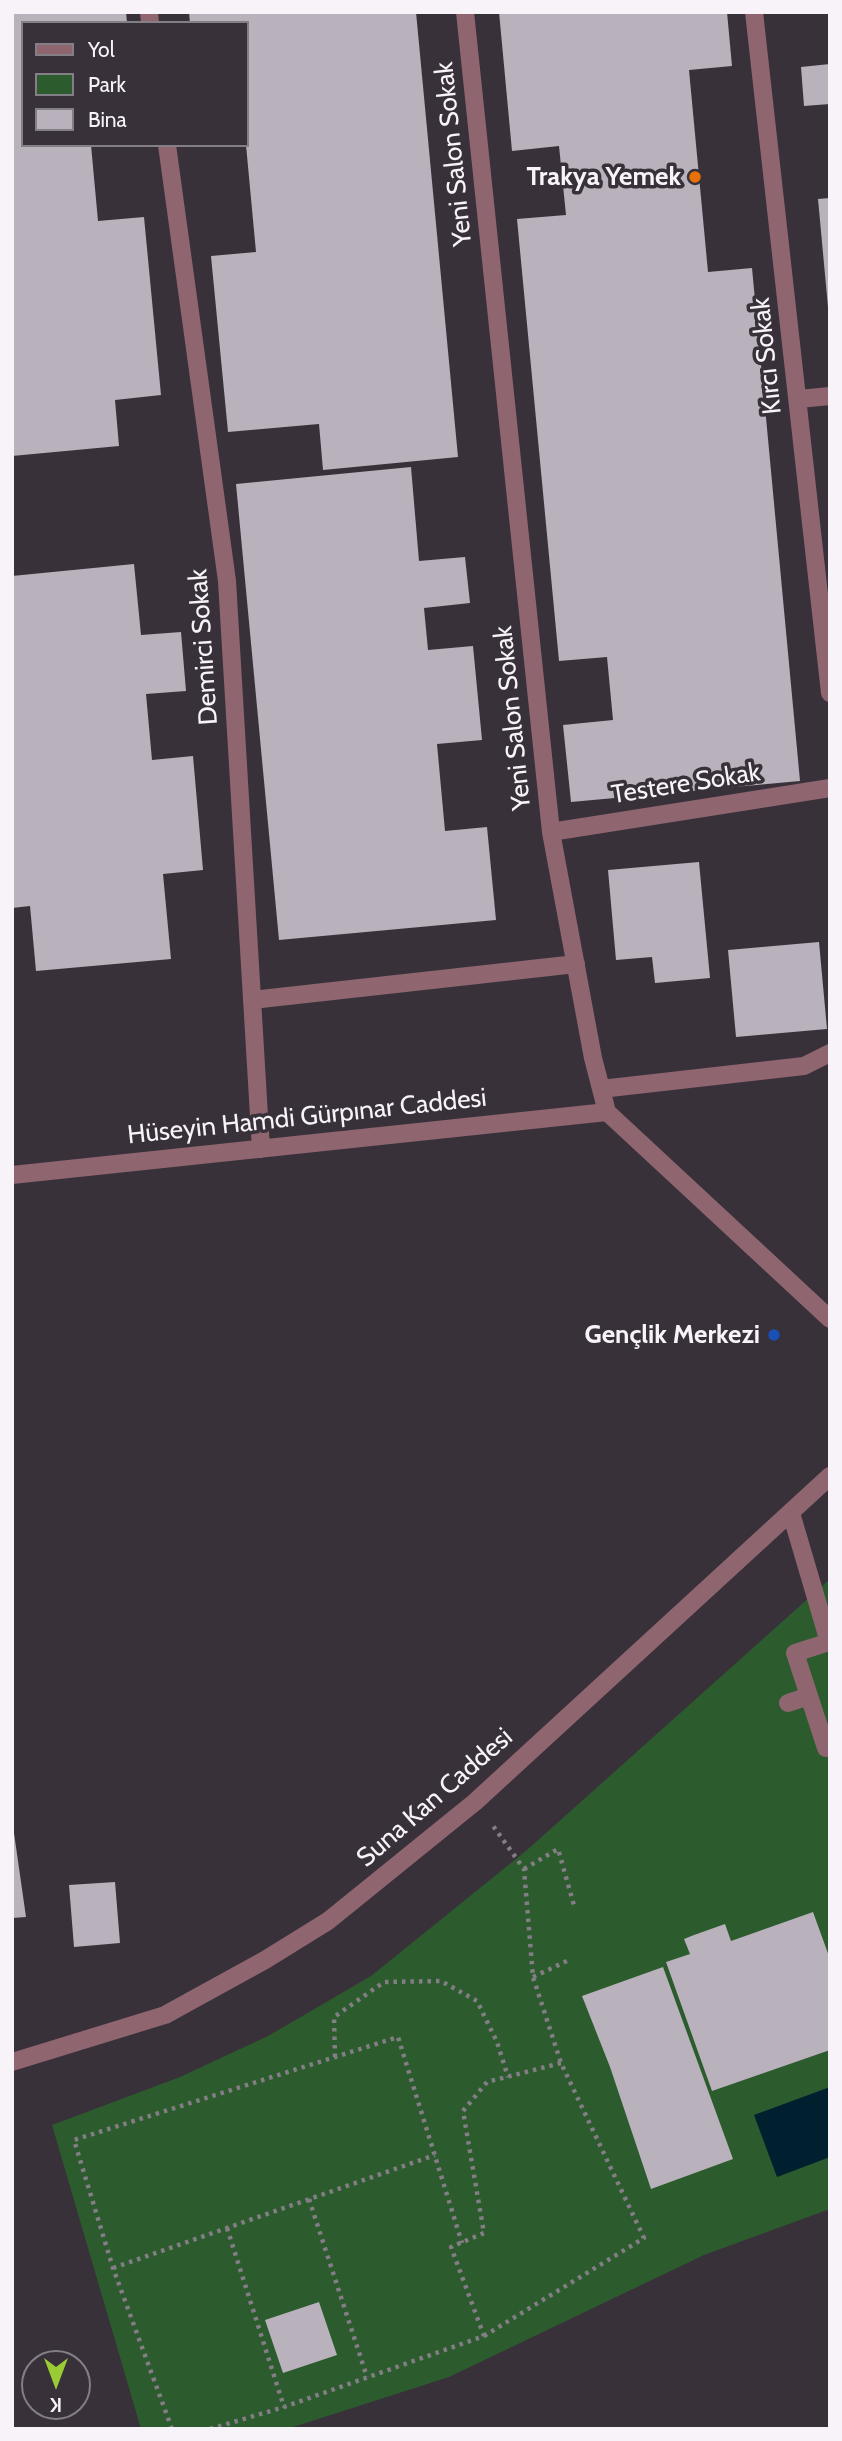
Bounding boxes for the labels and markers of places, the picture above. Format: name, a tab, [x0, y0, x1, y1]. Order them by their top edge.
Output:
place label: Trakya Yemek	[527, 161, 681, 193]
marker: Trakya Yemek	[687, 169, 703, 185]
place label: Gençlik Merkezi	[585, 1319, 760, 1351]
marker: Gençlik Merkezi	[766, 1327, 782, 1343]

